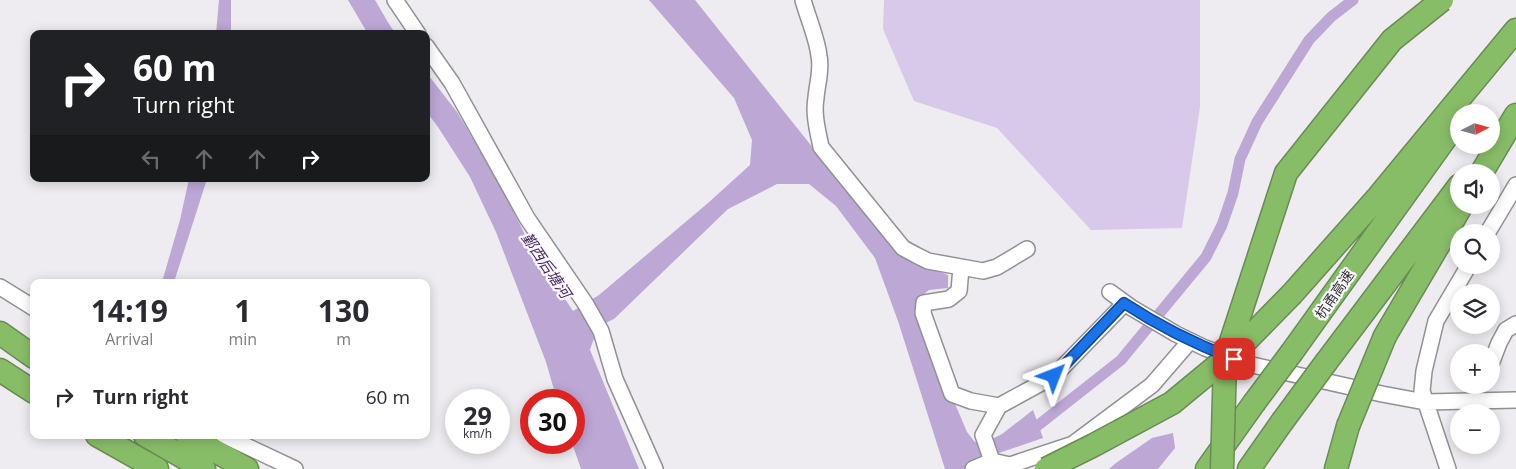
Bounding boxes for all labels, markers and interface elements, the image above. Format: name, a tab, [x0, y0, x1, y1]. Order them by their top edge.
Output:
text: 60 m	[133, 44, 216, 91]
icon: right	[50, 50, 115, 115]
text: Turn right	[133, 89, 235, 119]
north arrow	[1450, 104, 1500, 154]
map controls	[1450, 104, 1500, 454]
icon: left	[137, 145, 165, 173]
icon: ahead	[190, 145, 218, 173]
icon: ahead	[243, 145, 271, 173]
icon: right	[296, 145, 324, 173]
button: sound	[1450, 164, 1500, 214]
button: search	[1450, 224, 1500, 274]
water label: 鄞西后塘河	[518, 228, 578, 304]
street label: 杭甬高速	[1310, 266, 1358, 322]
button: layers	[1450, 284, 1500, 334]
text: 14:19	[91, 290, 168, 331]
text: 1	[234, 290, 251, 331]
text: 130	[318, 290, 369, 331]
text: Arrival	[105, 328, 153, 350]
text: min	[229, 328, 257, 350]
text: m	[336, 328, 351, 350]
pin	[1213, 338, 1255, 380]
button: +	[1450, 344, 1500, 394]
icon: arrive	[1220, 345, 1248, 373]
position arrow	[1027, 349, 1079, 401]
icon: right	[50, 383, 78, 411]
text: Turn right	[93, 384, 188, 410]
text: 60 m	[366, 384, 410, 410]
speed limit sign: 30	[520, 389, 585, 454]
text: 29	[463, 398, 492, 432]
button: −	[1450, 404, 1500, 454]
text: km/h	[463, 425, 492, 442]

